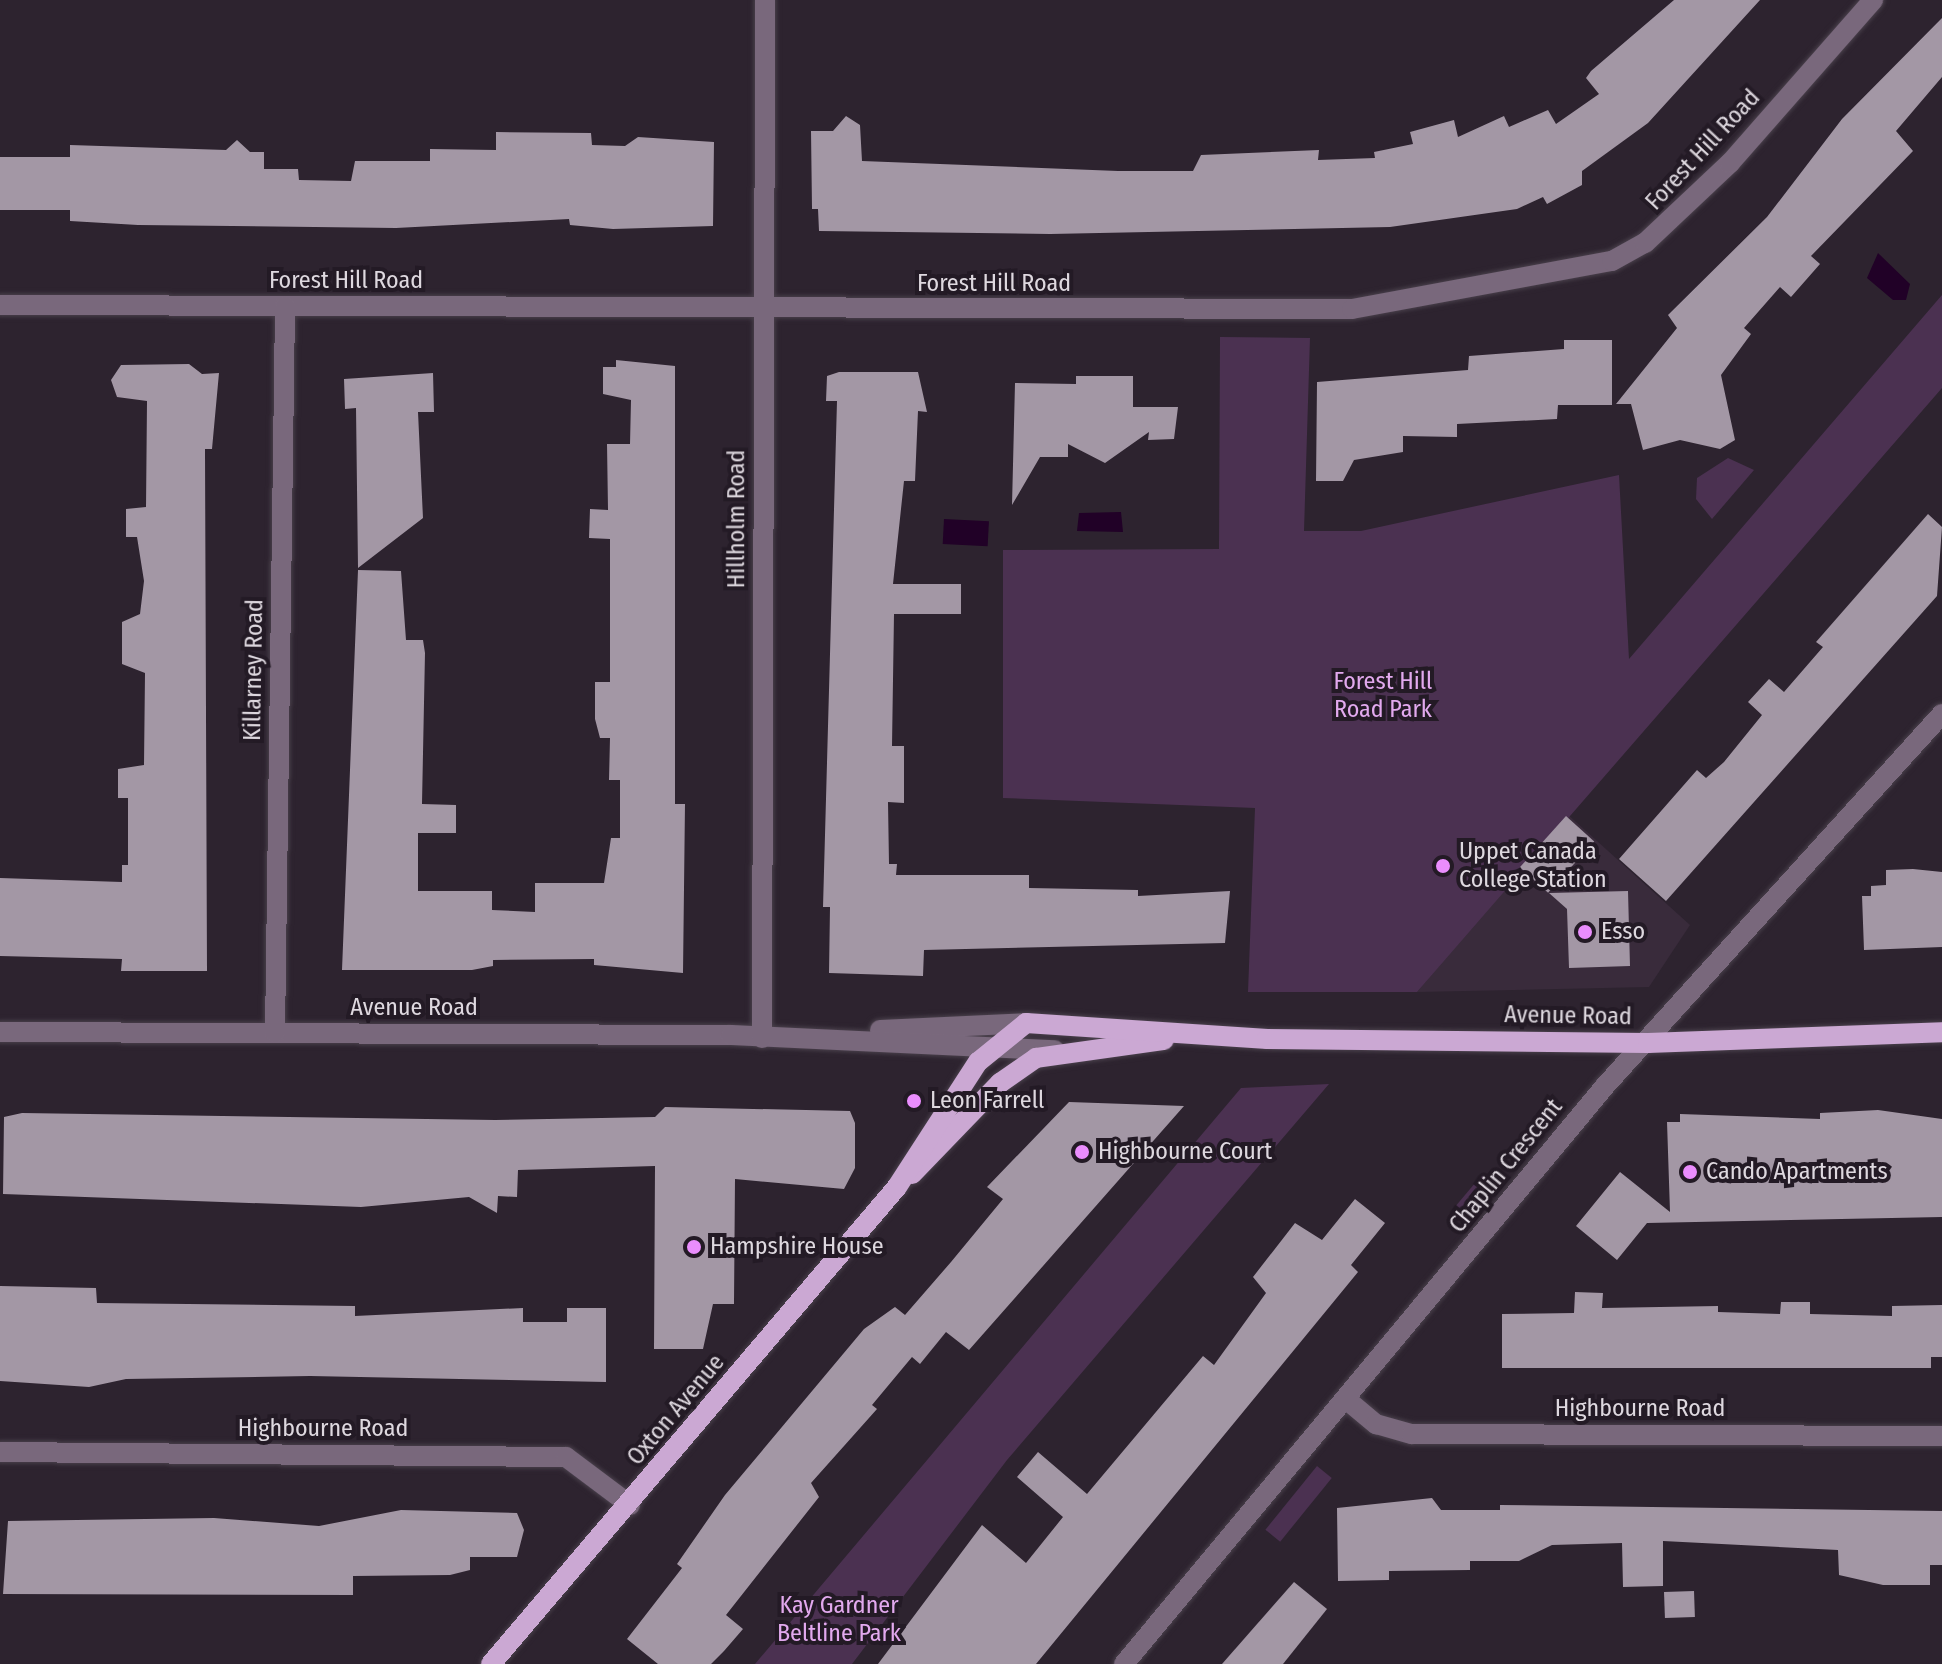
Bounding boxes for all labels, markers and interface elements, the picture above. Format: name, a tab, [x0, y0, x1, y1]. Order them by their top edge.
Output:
street label: Forest Hill Road	[1640, 84, 1766, 216]
street label: Forest Hill Road	[269, 267, 423, 295]
street label: Forest Hill Road	[917, 270, 1071, 298]
street label: Hillholm Road	[723, 450, 751, 588]
street label: Killarney Road	[238, 599, 270, 741]
park label: Forest Hill Road Park	[1334, 668, 1432, 724]
place label: Uppet Canada College Station	[1459, 838, 1607, 894]
marker: Uppet Canada College Station	[1434, 857, 1452, 875]
place label: Esso	[1601, 918, 1645, 946]
marker: Esso	[1576, 923, 1594, 941]
street label: Avenue Road	[350, 994, 478, 1022]
street label: Avenue Road	[1504, 1000, 1632, 1032]
place label: Leon Farrell	[930, 1087, 1044, 1115]
marker: Leon Farrell	[905, 1092, 923, 1110]
street label: Chaplin Crescent	[1443, 1093, 1569, 1239]
place label: Highbourne Court	[1098, 1138, 1272, 1166]
marker: Highbourne Court	[1073, 1143, 1091, 1161]
place label: Cando Apartments	[1706, 1158, 1888, 1186]
marker: Cando Apartments	[1681, 1163, 1699, 1181]
place label: Hampshire House	[710, 1233, 883, 1261]
marker: Hampshire House	[685, 1238, 703, 1256]
street label: Oxton Avenue	[621, 1349, 731, 1471]
street label: Highbourne Road	[1555, 1395, 1725, 1423]
street label: Highbourne Road	[238, 1415, 408, 1443]
park label: Kay Gardner Beltline Park	[777, 1592, 901, 1648]

